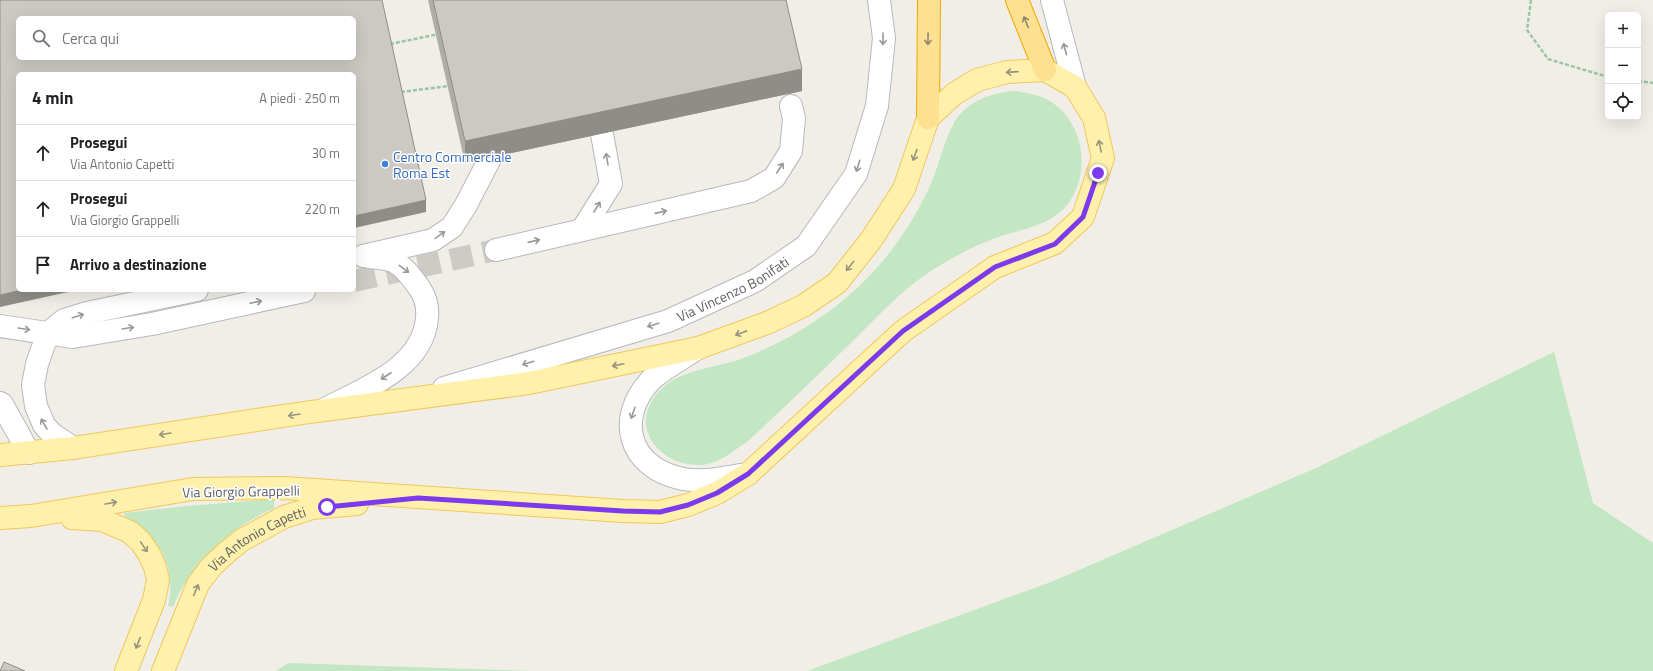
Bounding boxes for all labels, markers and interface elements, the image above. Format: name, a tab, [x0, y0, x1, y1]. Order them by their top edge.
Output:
map controls	[1605, 12, 1641, 120]
button: +	[1605, 12, 1641, 48]
search box	[16, 16, 356, 60]
one-way arrow	[1021, 16, 1029, 28]
icon: search	[30, 27, 52, 49]
text: Cerca qui	[62, 27, 119, 50]
one-way arrow	[879, 32, 887, 45]
one-way arrow	[924, 32, 932, 45]
one-way arrow	[1060, 43, 1068, 56]
button: −	[1605, 48, 1641, 84]
one-way arrow	[1006, 68, 1019, 75]
button: locate	[1605, 84, 1641, 120]
text: 4 min	[32, 85, 73, 111]
text: A piedi · 250 m	[259, 88, 340, 108]
text: Prosegui	[70, 131, 127, 154]
one-way arrow	[1096, 140, 1104, 153]
icon: ahead	[32, 142, 54, 164]
text: 30 m	[312, 143, 340, 163]
place label: Centro Commerciale Roma Est	[393, 146, 512, 183]
one-way arrow	[911, 148, 918, 161]
one-way arrow	[602, 152, 610, 165]
text: Via Antonio Capetti	[70, 154, 174, 174]
marker: Centro Commerciale Roma Est	[380, 159, 390, 169]
one-way arrow	[854, 159, 861, 172]
one-way arrow	[776, 163, 784, 174]
route end	[1089, 164, 1107, 182]
text: Prosegui	[70, 187, 127, 210]
icon: ahead	[32, 198, 54, 220]
text: 220 m	[304, 199, 340, 219]
one-way arrow	[593, 201, 601, 213]
one-way arrow	[654, 207, 667, 215]
text: Via Giorgio Grappelli	[70, 210, 179, 230]
one-way arrow	[434, 231, 445, 239]
one-way arrow	[528, 237, 541, 245]
street label: Via Vincenzo Bonifati	[673, 251, 793, 326]
text: Arrivo a destinazione	[70, 253, 207, 276]
icon: arrive	[32, 254, 54, 276]
one-way arrow	[846, 261, 855, 272]
one-way arrow	[398, 265, 409, 274]
one-way arrow	[249, 297, 262, 305]
one-way arrow	[71, 311, 83, 319]
one-way arrow	[646, 322, 659, 329]
one-way arrow	[121, 324, 134, 332]
one-way arrow	[17, 325, 30, 333]
one-way arrow	[735, 329, 747, 337]
one-way arrow	[522, 360, 535, 367]
one-way arrow	[612, 361, 625, 369]
one-way arrow	[381, 372, 392, 380]
one-way arrow	[628, 407, 636, 419]
one-way arrow	[288, 411, 301, 419]
one-way arrow	[40, 418, 48, 430]
one-way arrow	[159, 430, 172, 438]
street label: Via Giorgio Grappelli	[182, 479, 300, 503]
route start	[318, 498, 336, 516]
one-way arrow	[104, 499, 117, 507]
street label: Via Antonio Capetti	[203, 500, 308, 576]
one-way arrow	[140, 542, 148, 553]
one-way arrow	[192, 585, 200, 597]
one-way arrow	[133, 636, 141, 648]

